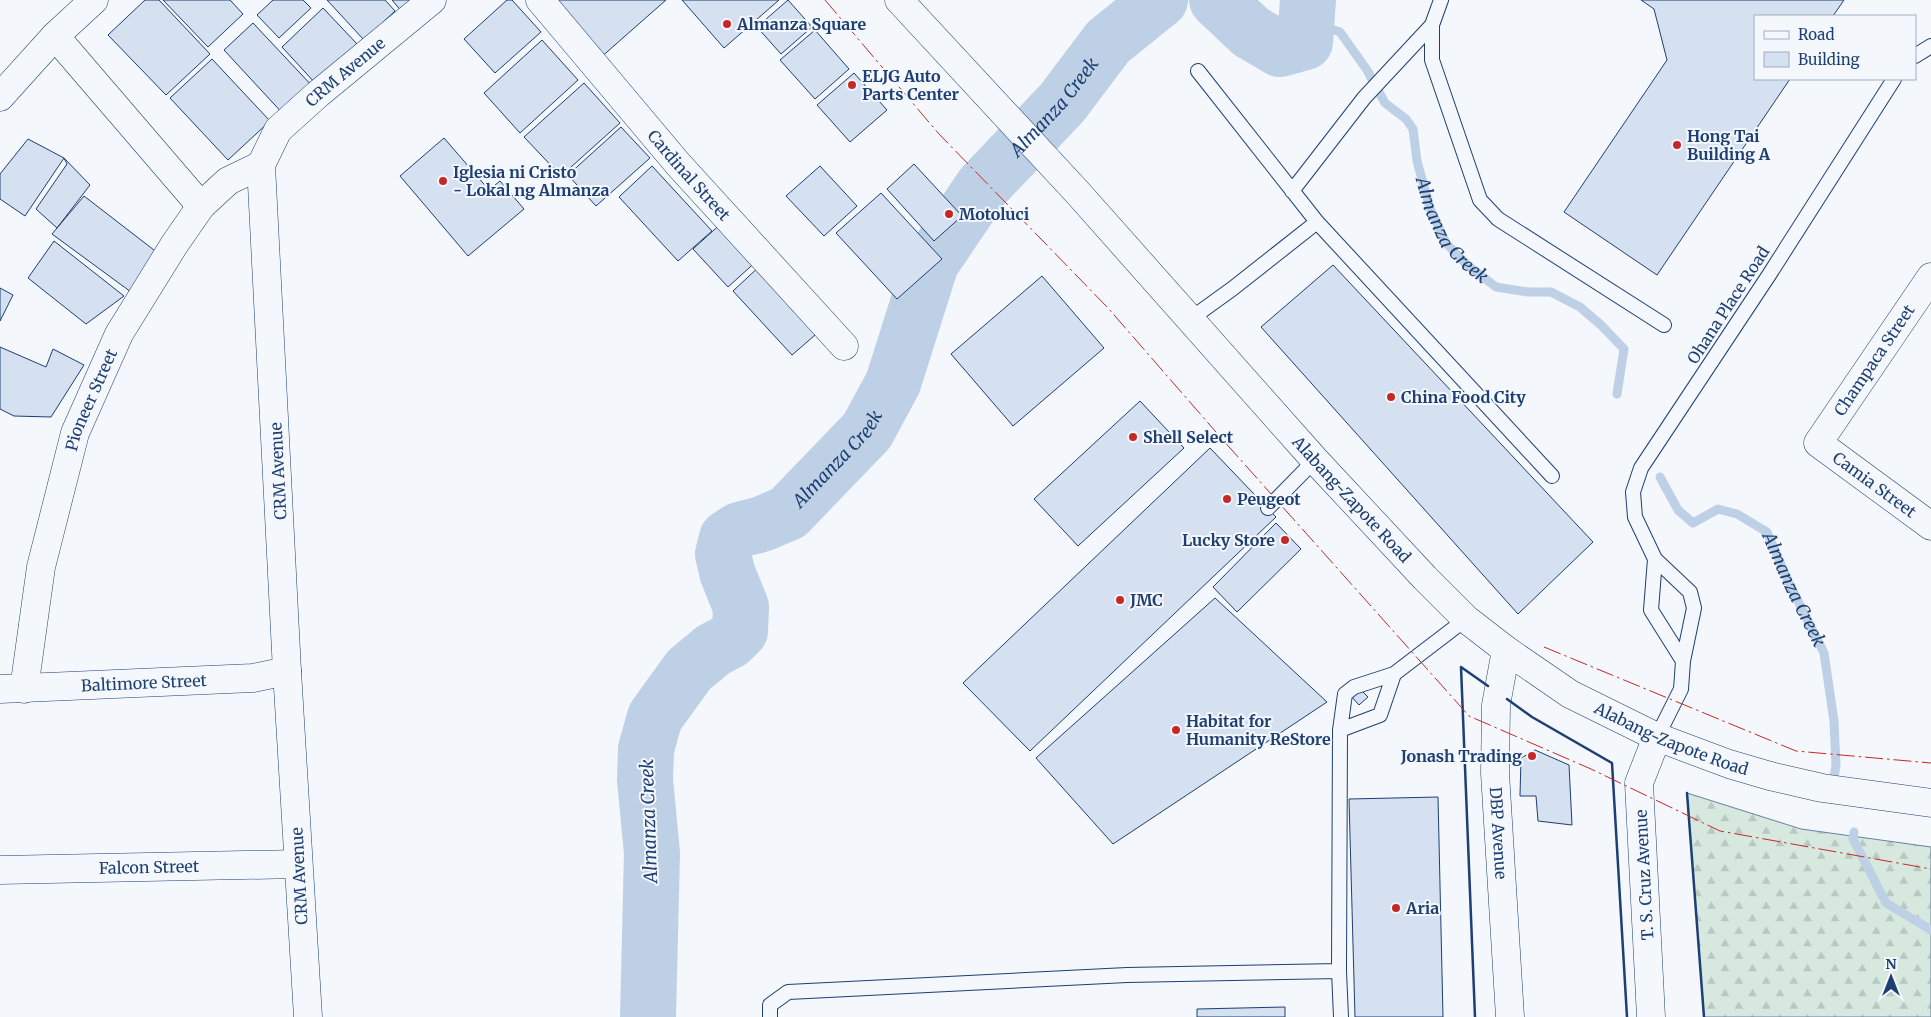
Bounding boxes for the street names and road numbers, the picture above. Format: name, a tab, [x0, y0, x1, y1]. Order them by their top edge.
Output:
street label: CRM Avenue	[301, 33, 389, 111]
street label: Cardinal Street	[644, 126, 735, 225]
street label: Ohana Place Road	[1683, 242, 1774, 368]
street label: Champaca Street	[1829, 300, 1919, 419]
street label: Pioneer Street	[61, 345, 121, 453]
street label: CRM Avenue	[265, 422, 291, 520]
street label: Alabang-Zapote Road	[1288, 431, 1416, 567]
street label: Camia Street	[1829, 447, 1921, 522]
street label: Baltimore Street	[80, 670, 208, 695]
street label: Alabang-Zapote Road	[1590, 697, 1751, 779]
street label: DBP Avenue	[1486, 786, 1512, 880]
street label: T. S. Cruz Avenue	[1631, 809, 1657, 941]
street label: CRM Avenue	[286, 827, 312, 925]
street label: Falcon Street	[99, 856, 200, 878]

